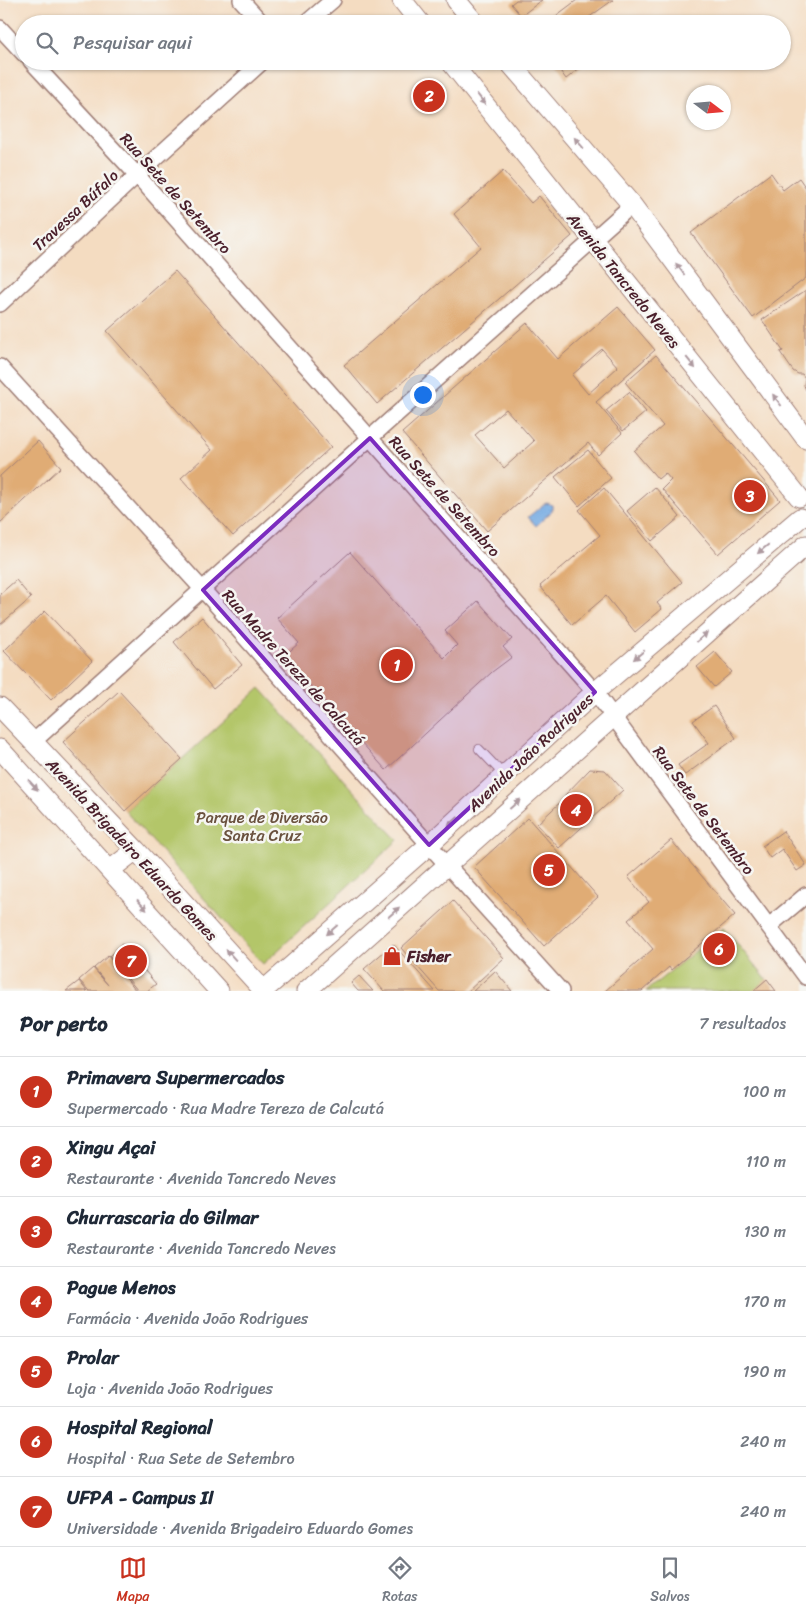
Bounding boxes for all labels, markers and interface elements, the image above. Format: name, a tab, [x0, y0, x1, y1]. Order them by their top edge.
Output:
search box	[15, 15, 791, 70]
text: Pesquisar aqui	[73, 26, 192, 59]
icon: search	[33, 29, 61, 57]
pin: 2	[413, 77, 445, 115]
north arrow	[686, 85, 731, 130]
one-way arrow	[475, 93, 486, 106]
street label: Rua Sete de Setembro	[113, 126, 239, 261]
one-way arrow	[573, 136, 584, 149]
street label: Travessa Búfalo	[25, 162, 126, 259]
street label: Avenida Tancredo Neves	[559, 205, 688, 355]
one-way arrow	[675, 262, 685, 276]
one-way arrow	[686, 356, 697, 369]
your location	[410, 382, 436, 408]
one-way arrow	[772, 393, 782, 407]
street label: Rua Sete de Setembro	[382, 429, 508, 564]
pin: 3	[734, 477, 766, 515]
one-way arrow	[756, 544, 769, 555]
street label: Rua Madre Tereza de Calcutá	[215, 582, 372, 753]
one-way arrow	[695, 632, 708, 643]
pin: 1	[381, 646, 413, 684]
one-way arrow	[632, 649, 645, 660]
street label: Avenida João Rodrigues	[460, 685, 601, 820]
street label: Rua Sete de Setembro	[645, 739, 762, 881]
street label: Avenida Brigadeiro Eduardo Gomes	[38, 750, 225, 948]
one-way arrow	[27, 779, 38, 792]
pin: 4	[560, 791, 592, 829]
one-way arrow	[509, 798, 521, 810]
park label: Parque de Diversão Santa Cruz	[196, 803, 328, 850]
one-way arrow	[448, 816, 460, 828]
pin: 5	[533, 851, 565, 889]
one-way arrow	[136, 899, 148, 911]
one-way arrow	[388, 906, 400, 918]
one-way arrow	[326, 925, 339, 936]
pin: 6	[703, 930, 735, 968]
pin: 7	[115, 942, 147, 980]
place label: Fisher	[406, 942, 452, 971]
shop icon: Fisher	[381, 945, 403, 967]
one-way arrow	[225, 949, 237, 961]
text: Por perto	[20, 1005, 108, 1043]
text: 7 resultados	[699, 1009, 786, 1038]
text: Primavera Supermercados	[67, 1061, 284, 1094]
text: 1	[33, 1077, 39, 1106]
text: 100 m	[742, 1077, 786, 1106]
text: Supermercado · Rua Madre Tereza de Calcutá	[67, 1094, 384, 1123]
text: Xingu Açai	[67, 1131, 155, 1164]
text: 2	[31, 1147, 41, 1176]
text: 110 m	[746, 1147, 786, 1176]
text: Restaurante · Avenida Tancredo Neves	[67, 1164, 336, 1193]
text: Churrascaria do Gilmar	[67, 1201, 258, 1234]
text: 3	[32, 1217, 40, 1246]
text: 130 m	[744, 1217, 786, 1246]
text: Restaurante · Avenida Tancredo Neves	[67, 1234, 336, 1263]
text: Pague Menos	[67, 1271, 176, 1304]
text: 4	[31, 1287, 41, 1316]
text: 170 m	[743, 1287, 786, 1316]
text: Farmácia · Avenida João Rodrigues	[67, 1304, 308, 1333]
text: Prolar	[67, 1341, 119, 1374]
text: 5	[31, 1357, 41, 1386]
text: 190 m	[743, 1357, 786, 1386]
text: Loja · Avenida João Rodrigues	[67, 1374, 273, 1403]
text: Hospital Regional	[67, 1411, 212, 1444]
text: 6	[31, 1427, 41, 1456]
text: 240 m	[740, 1427, 786, 1456]
text: Hospital · Rua Sete de Setembro	[67, 1444, 295, 1473]
text: UFPA - Campus II	[67, 1481, 214, 1514]
text: 7	[31, 1497, 41, 1526]
text: 240 m	[740, 1497, 786, 1526]
text: Universidade · Avenida Brigadeiro Eduardo Gomes	[67, 1514, 413, 1543]
tab: Mapa	[116, 1554, 149, 1609]
tab: Rotas	[382, 1554, 417, 1609]
tab: Salvos	[650, 1554, 690, 1609]

